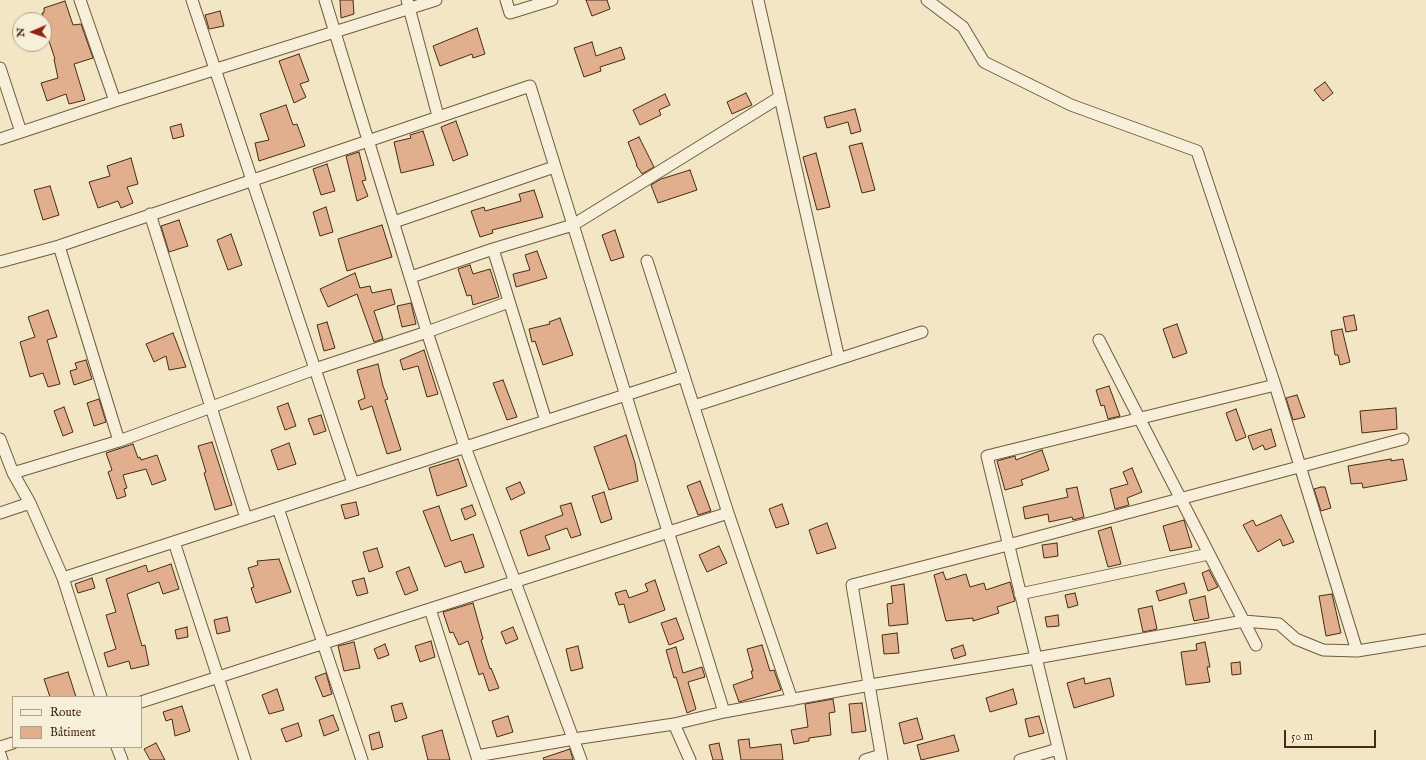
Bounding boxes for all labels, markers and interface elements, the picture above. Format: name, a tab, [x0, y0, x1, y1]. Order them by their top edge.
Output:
north arrow	[12, 12, 52, 52]
text: N	[14, 27, 28, 37]
legend	[12, 696, 142, 748]
text: Route	[50, 705, 81, 720]
scale bar	[1286, 722, 1378, 748]
text: Bâtiment	[50, 725, 96, 740]
text: 50 m	[1291, 729, 1313, 744]

